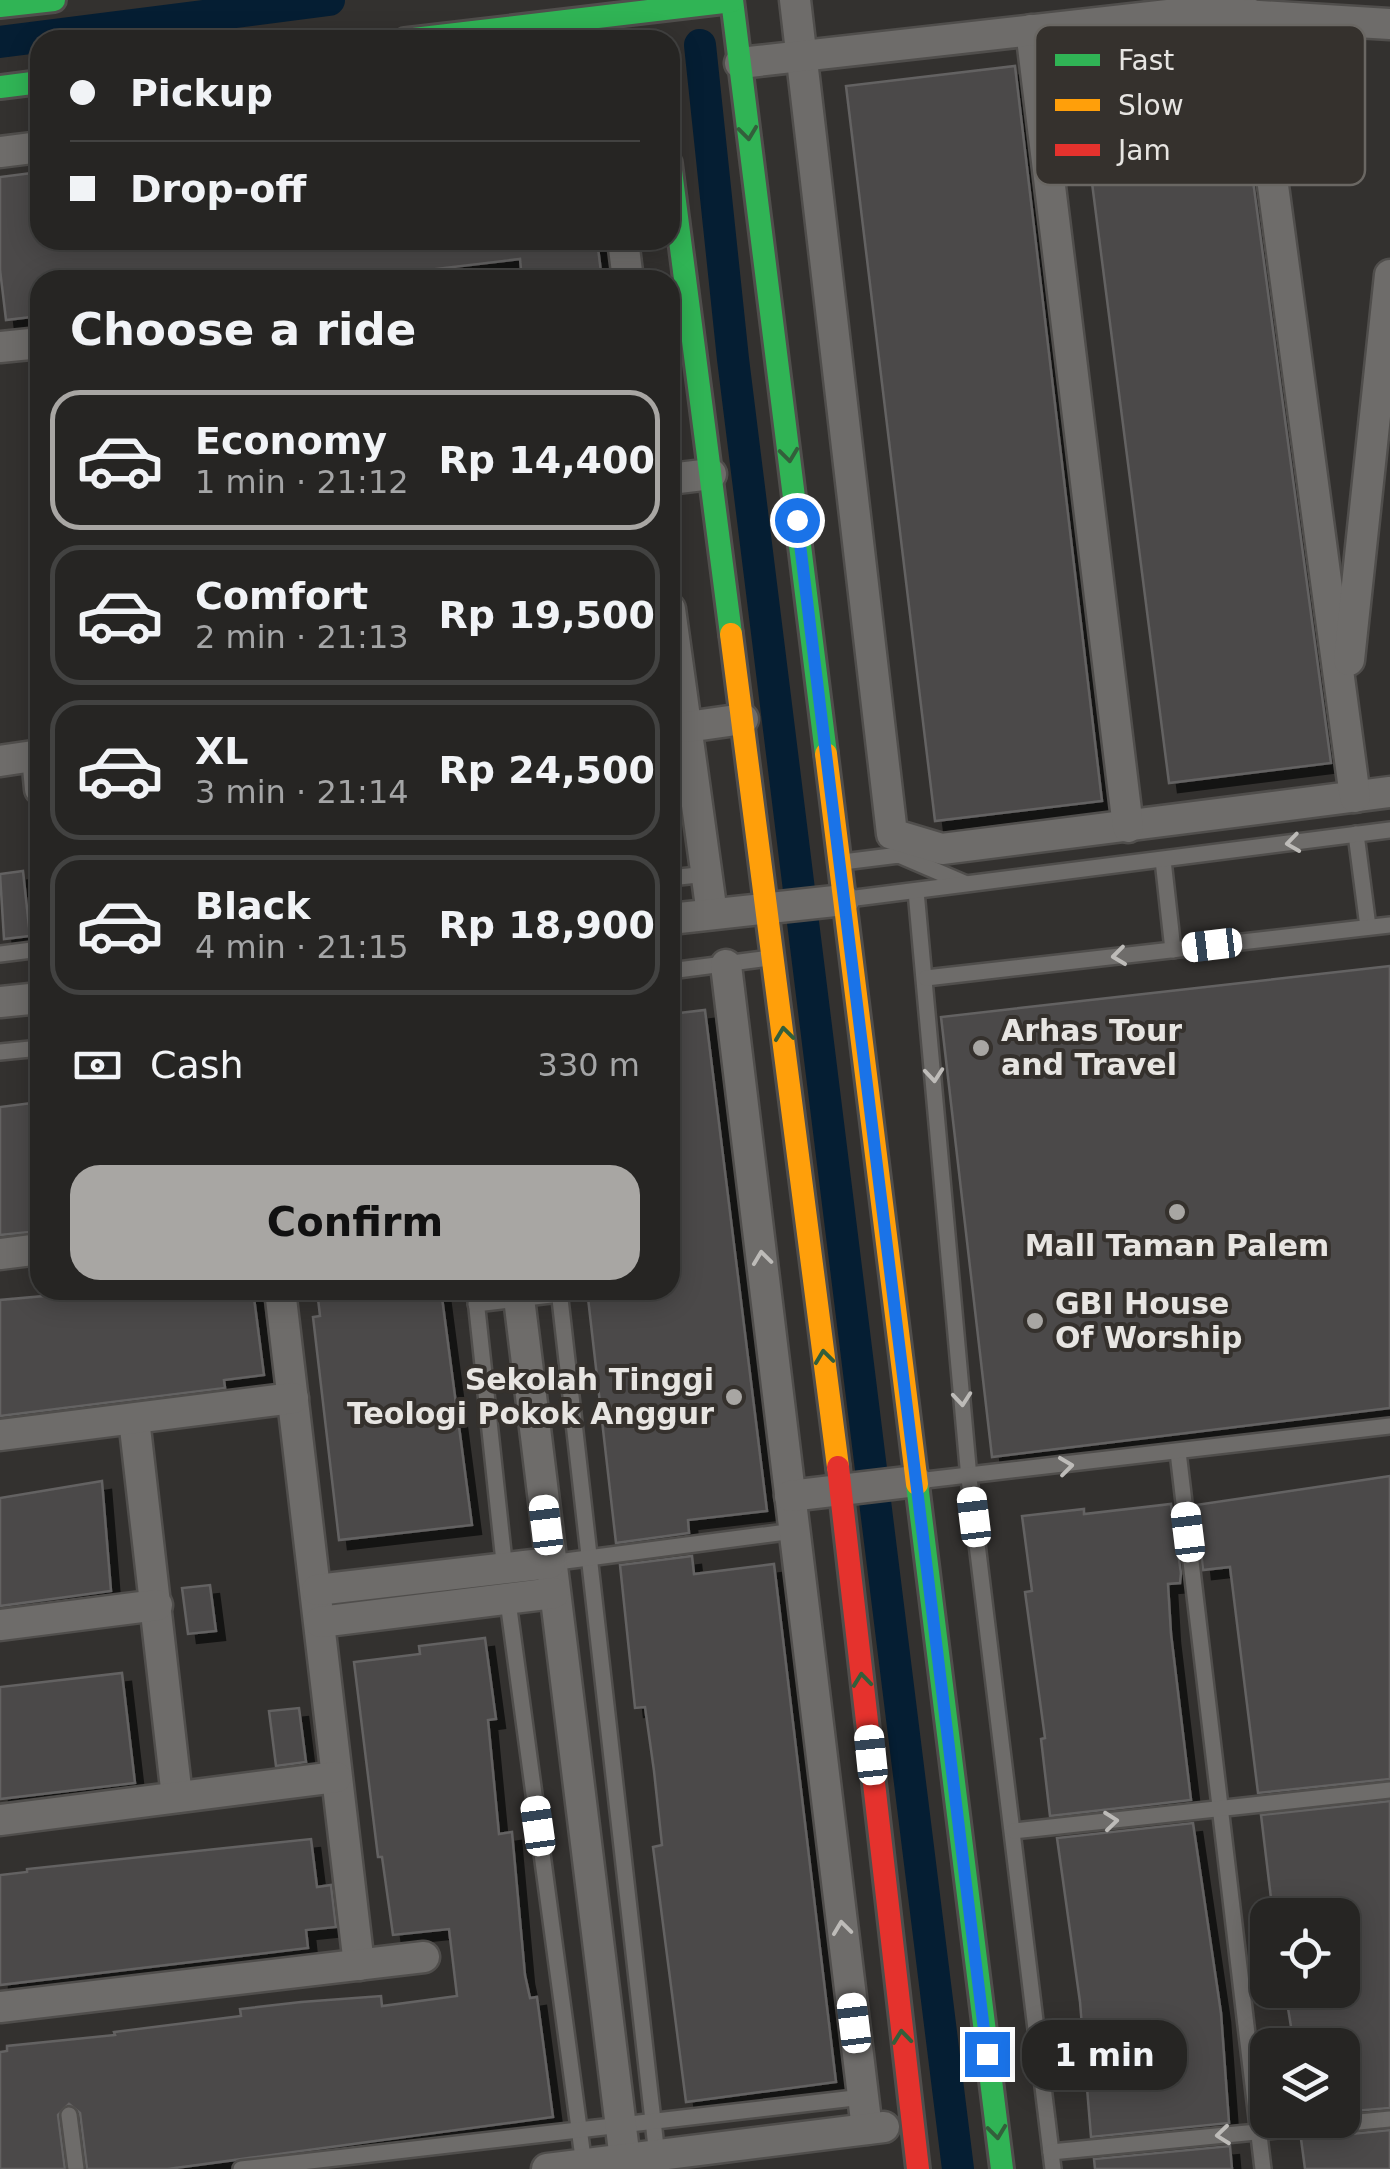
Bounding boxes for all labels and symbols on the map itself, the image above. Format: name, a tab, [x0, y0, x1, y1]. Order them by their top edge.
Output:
legend	[1035, 25, 1365, 185]
text: Fast	[1118, 44, 1174, 77]
text: Slow	[1118, 89, 1184, 122]
one-way arrow	[737, 124, 758, 141]
text: Jam	[1116, 134, 1171, 167]
one-way arrow	[777, 447, 798, 464]
route start	[775, 498, 820, 543]
one-way arrow	[1285, 831, 1302, 852]
car	[1180, 926, 1244, 964]
one-way arrow	[1111, 945, 1127, 966]
place label: Arhas Tour and Travel	[1001, 1013, 1182, 1082]
one-way arrow	[774, 1026, 795, 1042]
marker: Arhas Tour and Travel	[970, 1037, 992, 1059]
one-way arrow	[923, 1068, 944, 1084]
marker: Mall Taman Palem	[1166, 1201, 1188, 1223]
place label: Mall Taman Palem	[1025, 1228, 1329, 1263]
one-way arrow	[752, 1249, 773, 1265]
place label: GBI House Of Worship	[1055, 1286, 1242, 1355]
marker: GBI House Of Worship	[1024, 1310, 1046, 1332]
one-way arrow	[815, 1348, 836, 1365]
place label: Sekolah Tinggi Teologi Pokok Anggur	[347, 1362, 714, 1431]
marker: Sekolah Tinggi Teologi Pokok Anggur	[723, 1386, 745, 1408]
one-way arrow	[951, 1392, 973, 1408]
one-way arrow	[1058, 1456, 1074, 1477]
car	[955, 1485, 993, 1549]
car	[527, 1493, 565, 1557]
car	[1169, 1500, 1207, 1564]
one-way arrow	[852, 1671, 873, 1687]
car	[853, 1724, 889, 1786]
car	[519, 1794, 557, 1858]
one-way arrow	[1103, 1810, 1119, 1832]
one-way arrow	[832, 1920, 853, 1936]
car	[835, 1991, 873, 2055]
callout: 1 min	[1022, 2019, 1187, 2089]
one-way arrow	[892, 2029, 913, 2045]
route end	[965, 2032, 1010, 2077]
one-way arrow	[1215, 2124, 1231, 2146]
one-way arrow	[986, 2125, 1007, 2141]

